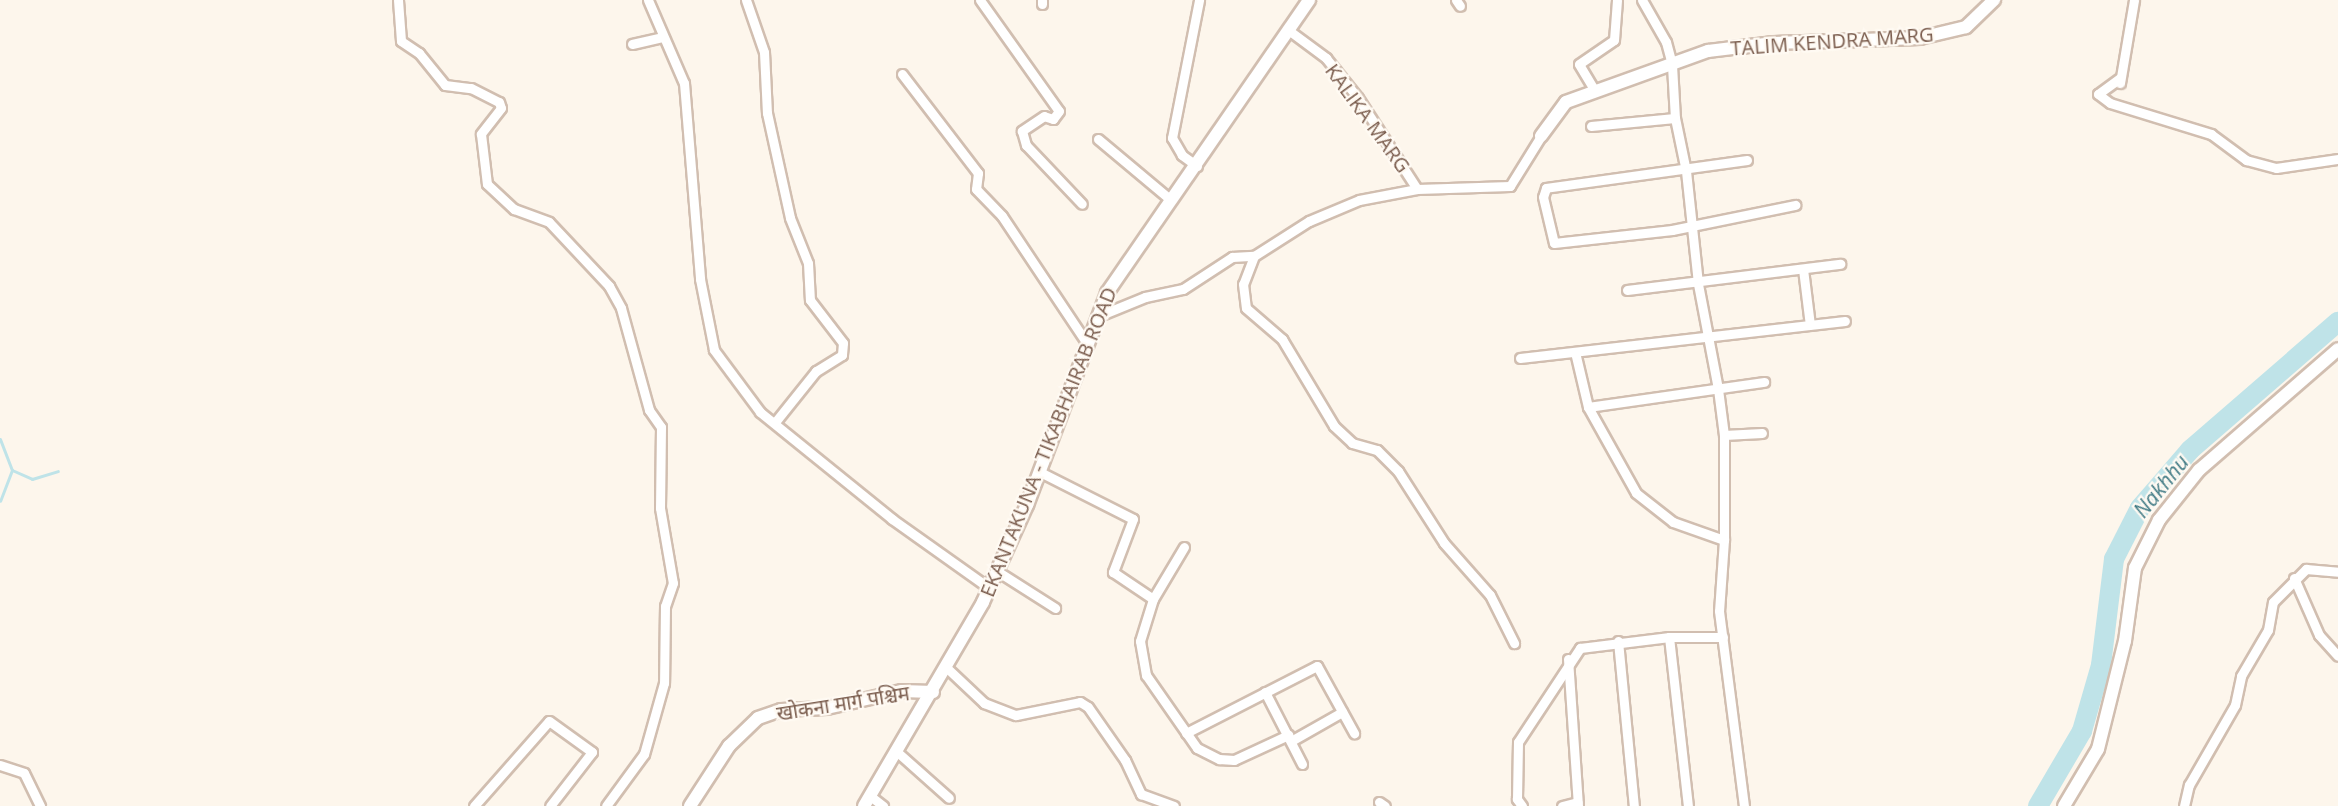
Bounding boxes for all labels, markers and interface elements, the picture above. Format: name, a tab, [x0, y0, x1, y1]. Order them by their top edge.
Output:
street label: TALIM KENDRA MARG	[1730, 22, 1934, 60]
street label: KALIKA MARG	[1321, 59, 1415, 177]
street label: EKANTAKUNA - TIKABHAIRAB ROAD	[975, 284, 1121, 600]
water label: Nakhhu	[2128, 450, 2194, 522]
street label: खोकना मार्ग पश्चिम	[775, 681, 911, 725]

